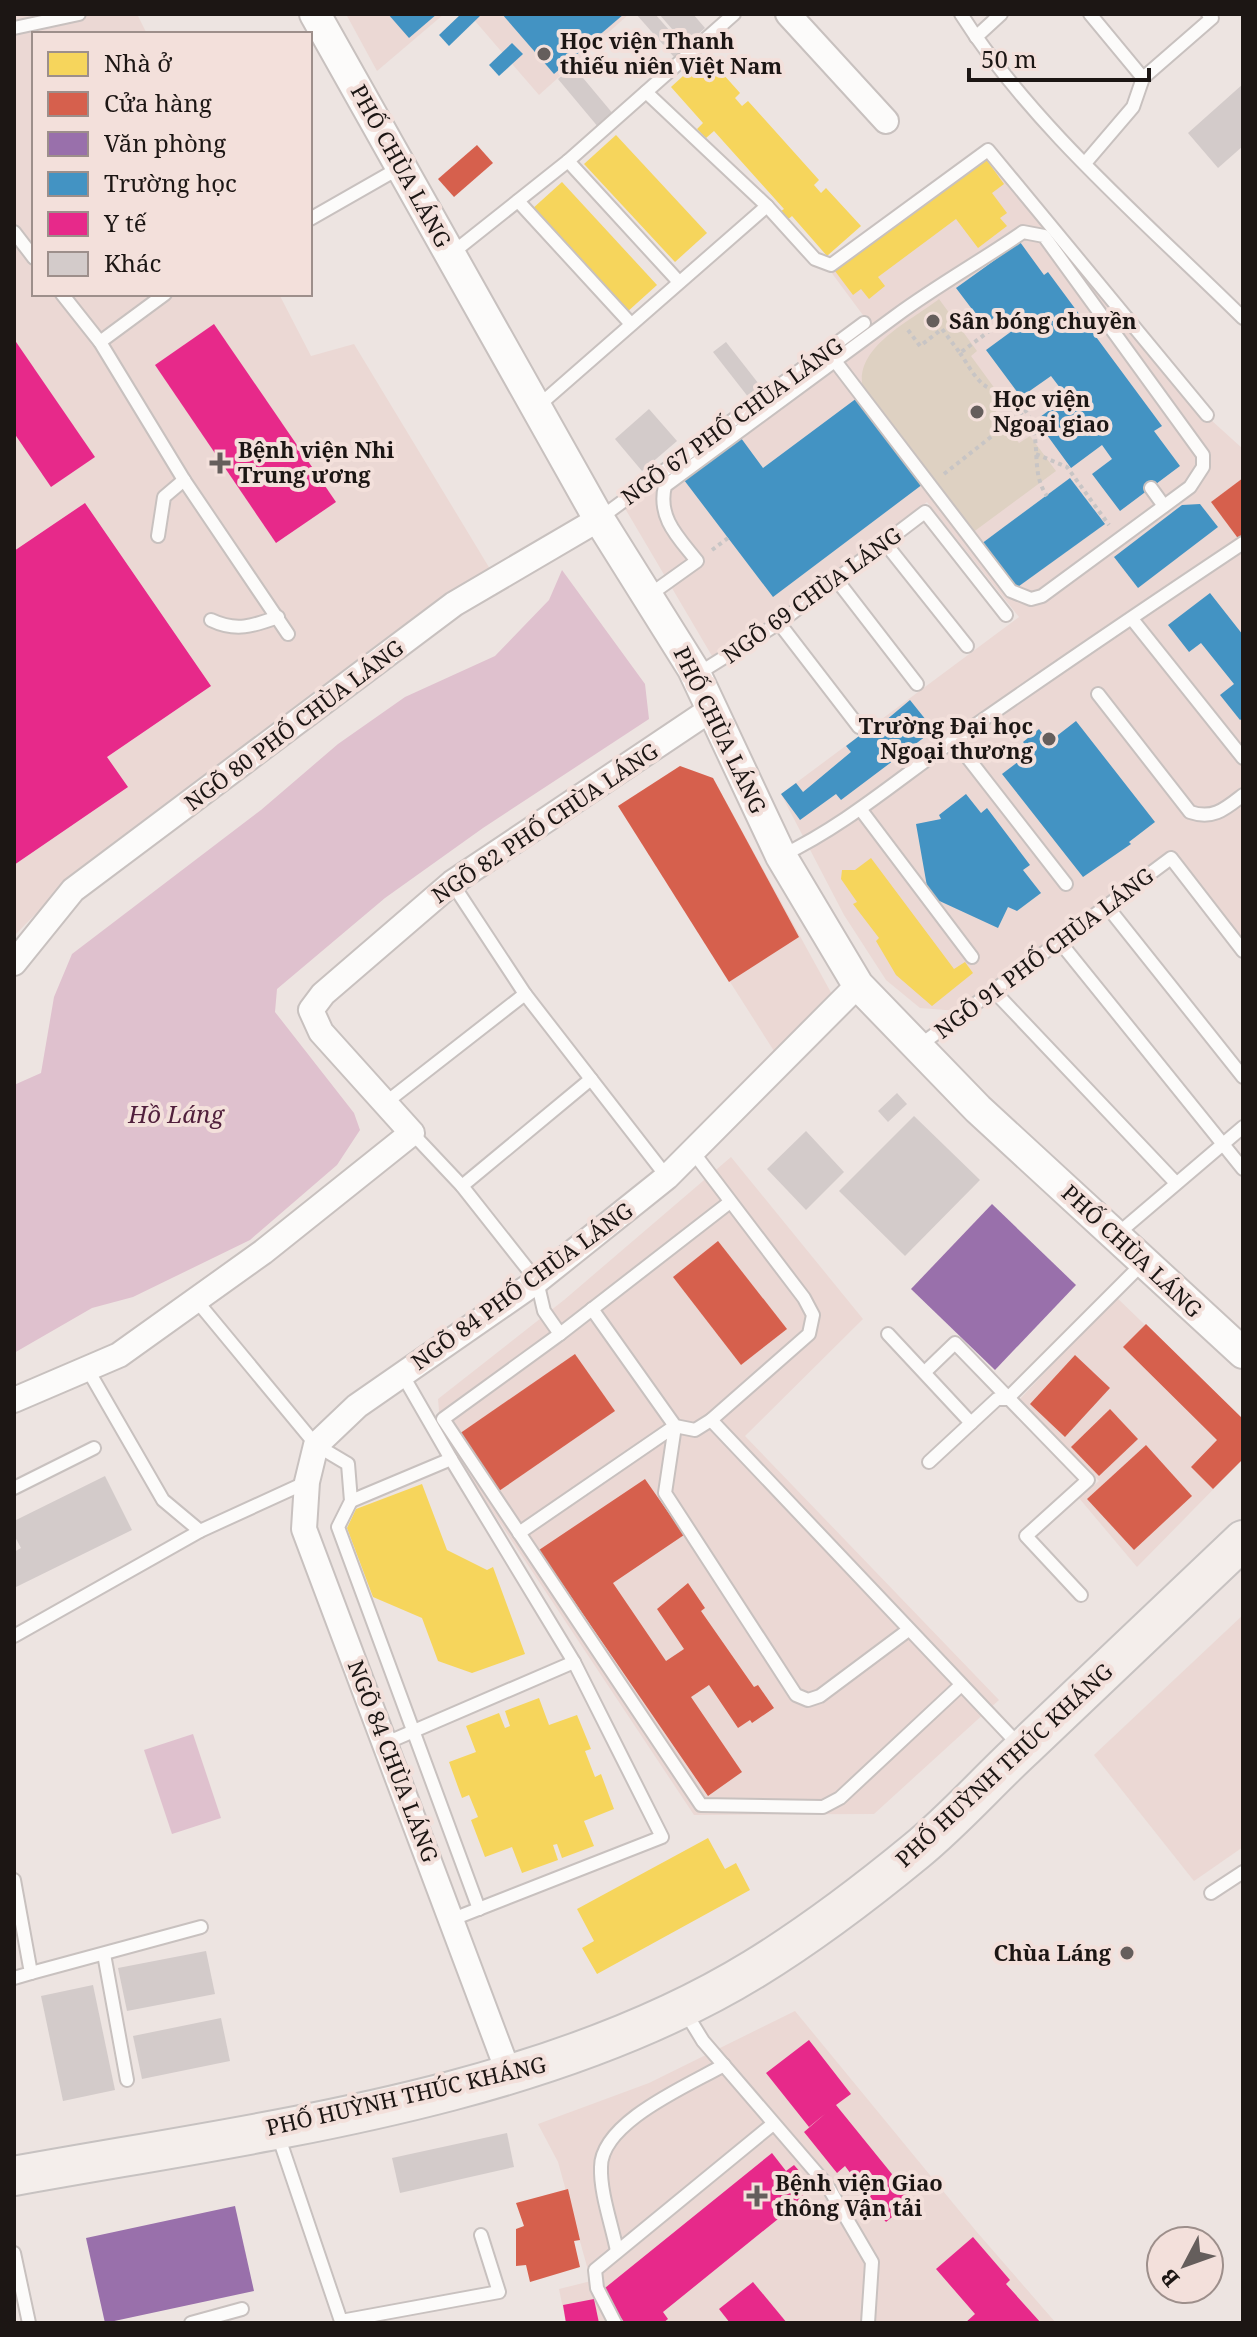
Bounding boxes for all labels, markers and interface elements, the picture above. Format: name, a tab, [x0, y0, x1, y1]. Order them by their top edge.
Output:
place label: Học viện Thanh thiếu niên Việt Nam	[560, 25, 783, 80]
legend	[32, 32, 312, 296]
scale bar	[969, 32, 1149, 82]
text: 50 m	[981, 42, 1037, 75]
marker: Học viện Thanh thiếu niên Việt Nam	[535, 45, 553, 63]
text: Nhà ở	[104, 46, 172, 79]
street label: PHỐ CHÙA LÁNG	[345, 79, 459, 253]
text: Cửa hàng	[104, 86, 212, 119]
text: Văn phòng	[104, 126, 226, 159]
text: Trường học	[104, 166, 237, 199]
text: Y tế	[103, 206, 147, 239]
text: Khác	[104, 246, 161, 279]
place label: Sân bóng chuyền	[949, 305, 1137, 335]
marker: Sân bóng chuyền	[924, 312, 942, 330]
street label: NGÕ 67 PHỐ CHÙA LÁNG	[615, 329, 848, 511]
place label: Học viện Ngoại giao	[993, 383, 1110, 438]
marker: Học viện Ngoại giao	[968, 403, 986, 421]
place label: Bệnh viện Nhi Trung ương	[238, 434, 395, 489]
marker: Bệnh viện Nhi Trung ương	[209, 452, 231, 474]
street label: NGÕ 69 CHÙA LÁNG	[716, 519, 907, 669]
street label: NGÕ 80 PHỐ CHÙA LÁNG	[178, 632, 409, 816]
street label: PHỐ CHÙA LÁNG	[668, 641, 774, 818]
place label: Trường Đại học Ngoại thương	[859, 710, 1034, 765]
marker: Trường Đại học Ngoại thương	[1040, 730, 1058, 748]
street label: NGÕ 82 PHỐ CHÙA LÁNG	[425, 735, 664, 909]
street label: NGÕ 91 PHỐ CHÙA LÁNG	[928, 860, 1159, 1044]
water label: Hồ Láng	[127, 1097, 225, 1130]
street label: PHỐ CHÙA LÁNG	[1056, 1177, 1210, 1323]
street label: NGÕ 84 PHỐ CHÙA LÁNG	[405, 1194, 638, 1376]
street label: NGÕ 84 CHÙA LÁNG	[342, 1655, 446, 1866]
street label: PHỐ HUỲNH THÚC KHÁNG	[888, 1655, 1119, 1873]
place label: Chùa Láng	[993, 1937, 1112, 1967]
marker: Chùa Láng	[1118, 1944, 1136, 1962]
street label: PHỐ HUỲNH THÚC KHÁNG	[263, 2048, 549, 2142]
place label: Bệnh viện Giao thông Vận tải	[775, 2167, 943, 2222]
marker: Bệnh viện Giao thông Vận tải	[746, 2185, 768, 2207]
north arrow	[1145, 2225, 1225, 2305]
text: B	[1153, 2263, 1185, 2294]

